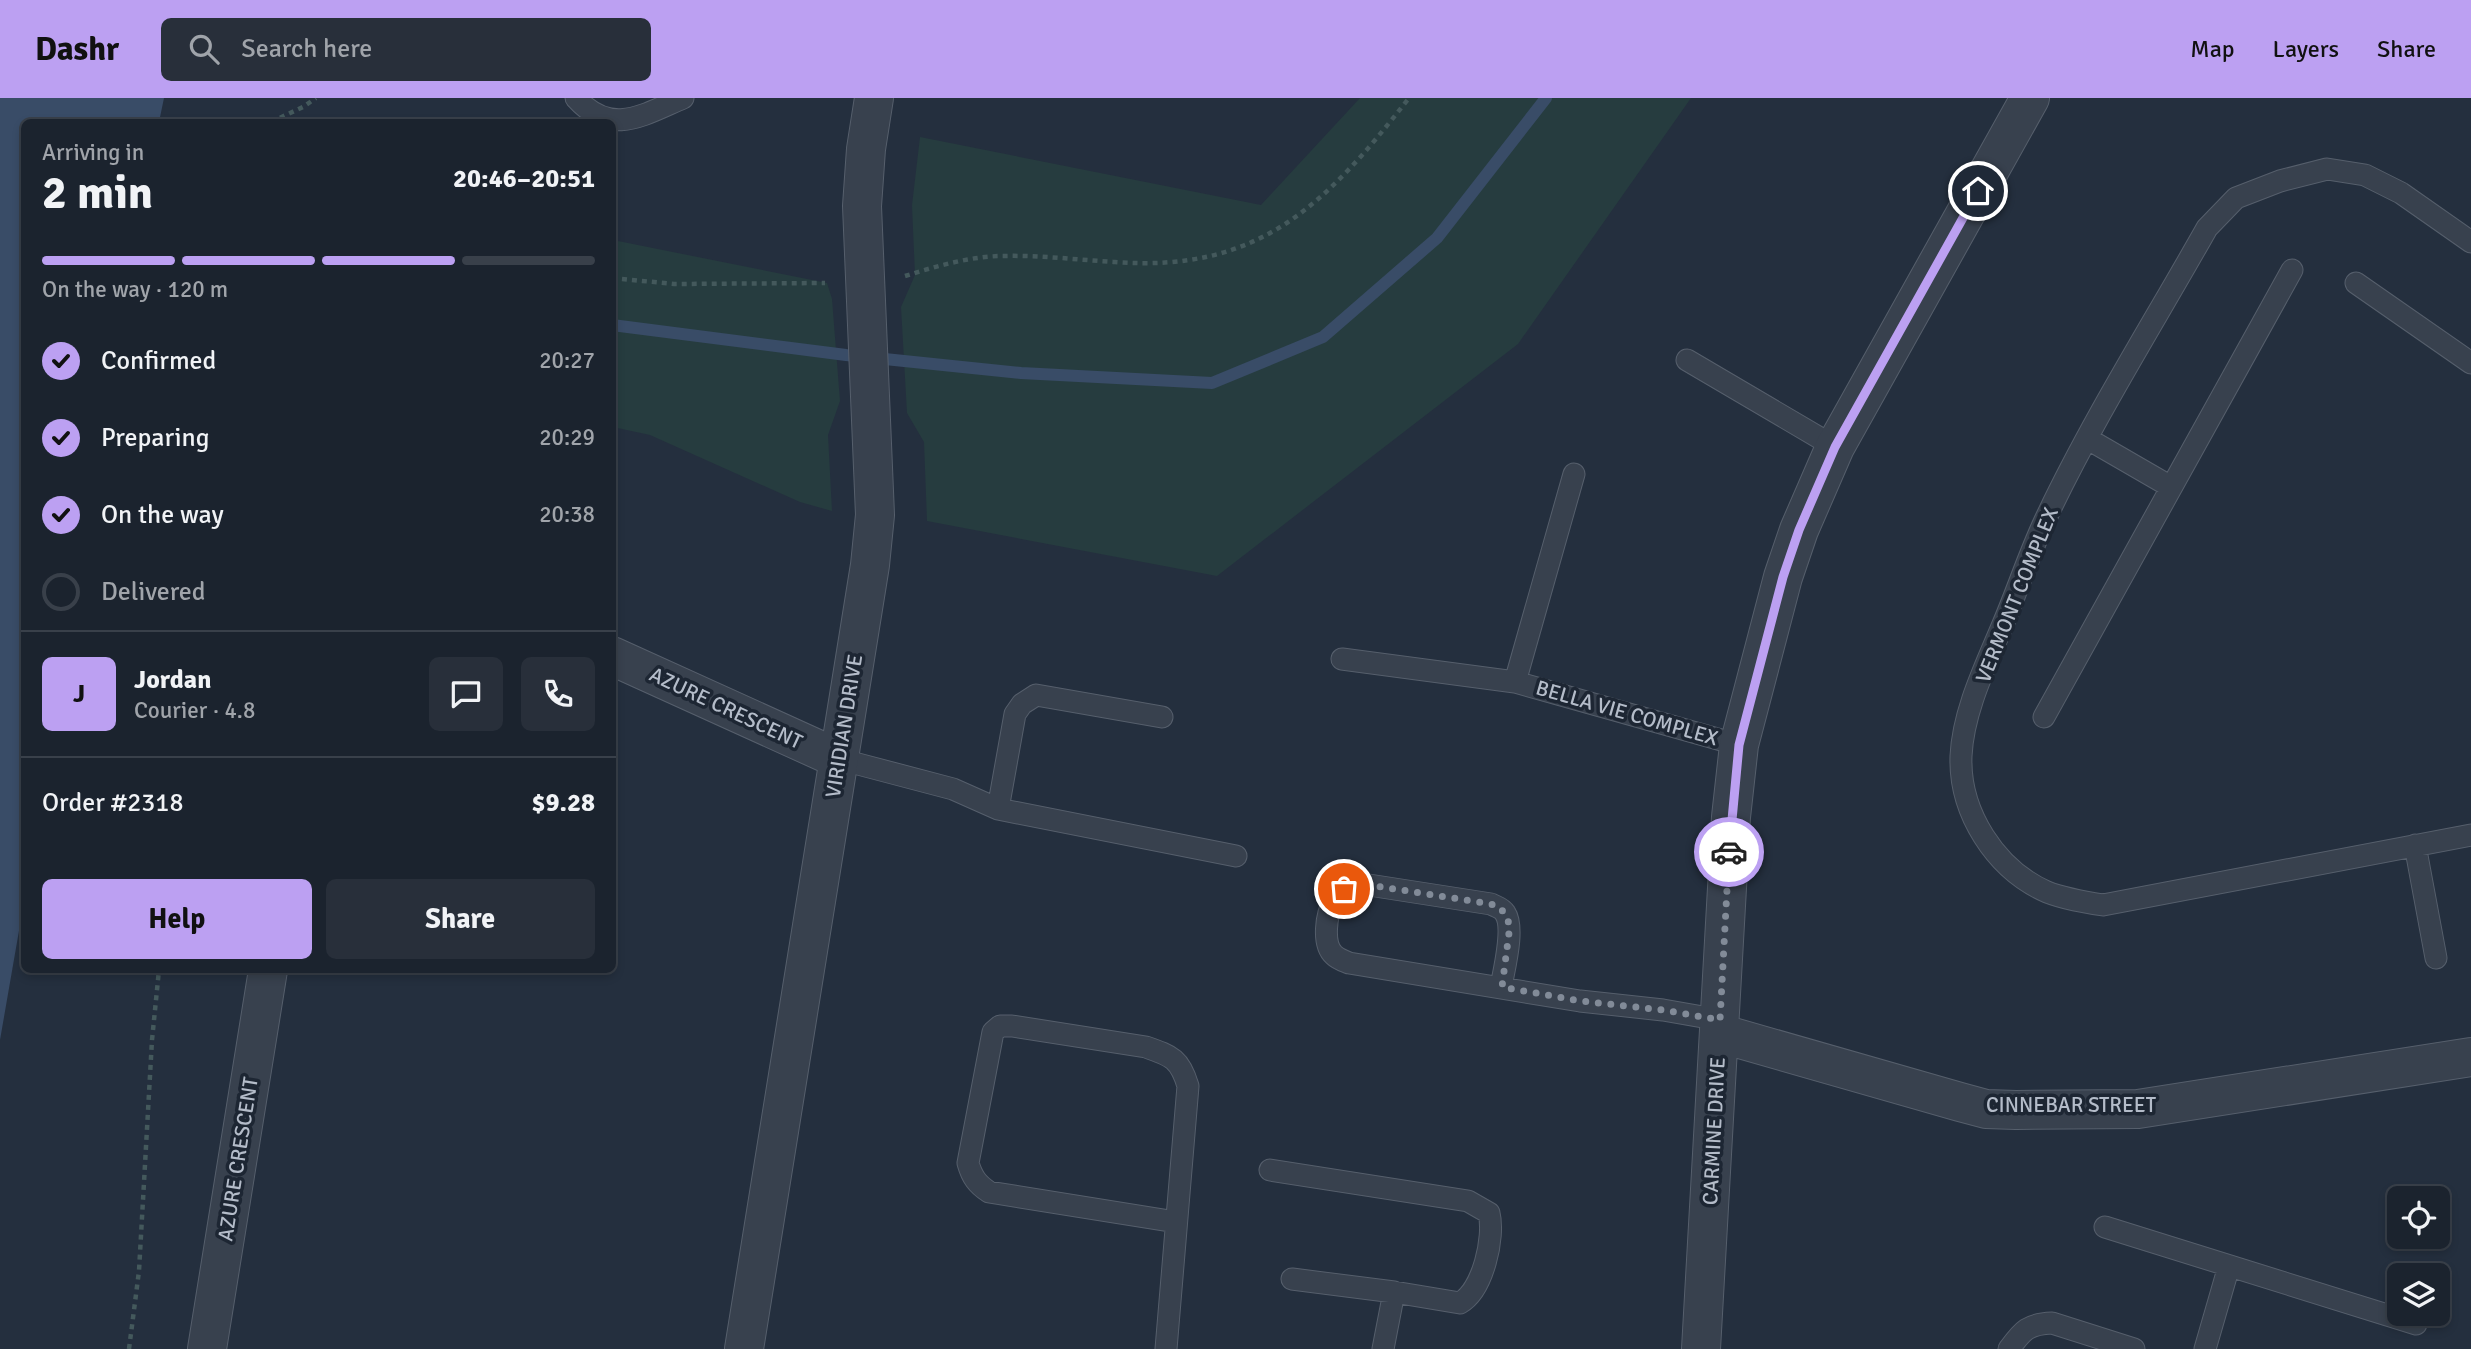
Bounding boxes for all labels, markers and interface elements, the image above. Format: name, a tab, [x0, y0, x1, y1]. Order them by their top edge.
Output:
search box	[161, 18, 651, 81]
text: Dashr	[35, 29, 119, 70]
icon: search	[185, 30, 223, 68]
text: Search here	[241, 33, 372, 65]
text: Map	[2190, 34, 2235, 64]
text: Layers	[2273, 34, 2339, 64]
text: Share	[2377, 34, 2436, 64]
text: Arriving in	[42, 138, 144, 167]
pin	[1948, 161, 2008, 221]
text: 20:46–20:51	[453, 163, 595, 195]
text: 2 min	[42, 165, 153, 221]
icon: home	[1959, 172, 1997, 210]
text: On the way · 120 m	[42, 275, 228, 304]
icon: check	[42, 342, 80, 380]
text: Confirmed	[101, 345, 216, 377]
text: 20:27	[539, 346, 595, 375]
icon: check	[42, 419, 80, 457]
text: Preparing	[101, 422, 209, 454]
text: 20:29	[539, 423, 595, 452]
icon: check	[42, 496, 80, 534]
text: On the way	[101, 499, 224, 531]
text: 20:38	[539, 500, 595, 529]
street label: VERMONT COMPLEX	[1970, 504, 2064, 686]
text: Delivered	[101, 576, 206, 608]
street label: VIRIDIAN DRIVE	[820, 652, 868, 800]
button: chat	[429, 657, 503, 731]
button: phone	[521, 657, 595, 731]
street label: AZURE CRESCENT	[645, 661, 807, 755]
text: Jordan	[134, 664, 211, 696]
street label: BELLA VIE COMPLEX	[1533, 675, 1721, 751]
text: J	[73, 678, 85, 710]
text: Courier · 4.8	[134, 696, 255, 725]
text: Order #2318	[42, 787, 183, 819]
text: $9.28	[531, 787, 595, 819]
courier	[1694, 817, 1764, 887]
icon: car	[1710, 833, 1748, 871]
pin	[1314, 859, 1374, 919]
icon: bag	[1325, 870, 1363, 908]
button: Help	[42, 879, 312, 959]
button: Share	[326, 879, 595, 959]
street label: CARMINE DRIVE	[1697, 1056, 1731, 1206]
street label: AZURE CRESCENT	[212, 1074, 264, 1243]
street label: CINNEBAR STREET	[1986, 1092, 2157, 1118]
map controls	[2387, 1186, 2450, 1326]
button: locate	[2387, 1186, 2450, 1249]
button: layers	[2387, 1263, 2450, 1326]

